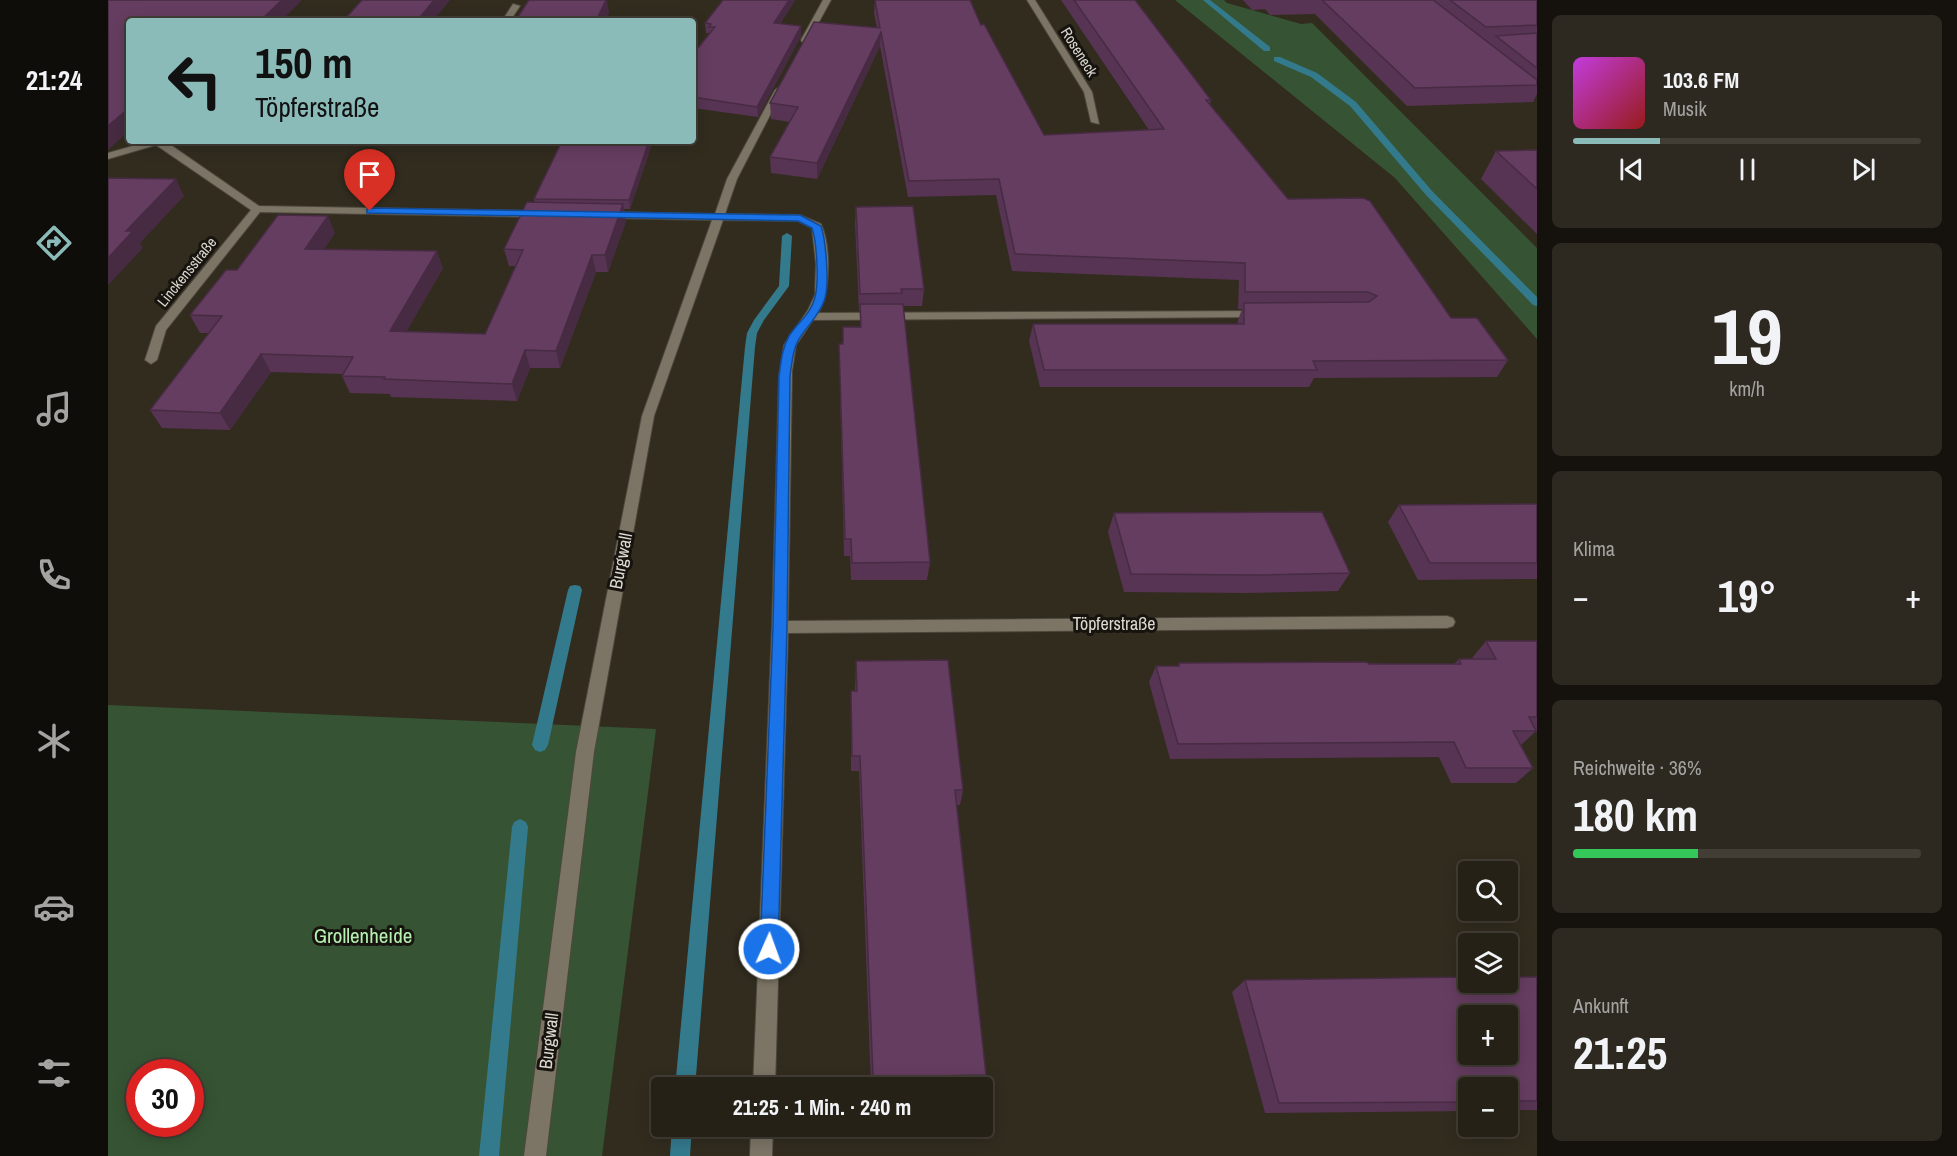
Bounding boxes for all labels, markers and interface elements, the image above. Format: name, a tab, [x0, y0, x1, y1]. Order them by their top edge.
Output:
street label: Roseneck	[1056, 23, 1103, 81]
text: 150 m	[255, 35, 353, 91]
icon: left	[156, 42, 234, 120]
text: 21:24	[26, 62, 82, 98]
text: 103.6 FM	[1663, 65, 1739, 95]
text: Töpferstraße	[255, 89, 379, 125]
text: Musik	[1663, 95, 1707, 122]
pin	[344, 149, 395, 211]
icon: previous	[1615, 153, 1648, 186]
icon: pause	[1731, 153, 1764, 186]
icon: next	[1847, 153, 1880, 186]
icon: arrive	[353, 158, 386, 191]
icon: directions	[33, 222, 75, 264]
street label: Linckensstraße	[152, 232, 221, 311]
text: 19	[1711, 283, 1783, 388]
text: km/h	[1729, 375, 1765, 402]
icon: music	[33, 388, 75, 430]
street label: Burgwall	[603, 531, 638, 591]
text: Klima	[1573, 535, 1615, 562]
icon: phone	[33, 554, 75, 596]
text: 19°	[1717, 565, 1777, 626]
text: −	[1573, 574, 1589, 618]
text: +	[1905, 574, 1921, 618]
street label: Töpferstraße	[1073, 611, 1155, 636]
icon: climate	[33, 720, 75, 762]
text: Reichweite · 36%	[1573, 754, 1702, 781]
text: 180 km	[1573, 784, 1698, 845]
map controls	[1458, 861, 1518, 1137]
button: search	[1458, 861, 1518, 921]
icon: car	[33, 886, 75, 928]
position arrow	[737, 917, 801, 981]
park label: Grollenheide	[314, 921, 412, 950]
button: layers	[1458, 933, 1518, 993]
text: Ankunft	[1573, 992, 1629, 1019]
button: +	[1458, 1005, 1518, 1065]
street label: Burgwall	[533, 1011, 564, 1071]
text: 21:25	[1573, 1022, 1667, 1083]
icon: filters	[33, 1052, 75, 1094]
speed limit sign: 30	[126, 1059, 204, 1137]
button: −	[1458, 1077, 1518, 1137]
text: 21:25 · 1 Min. · 240 m	[733, 1092, 911, 1122]

